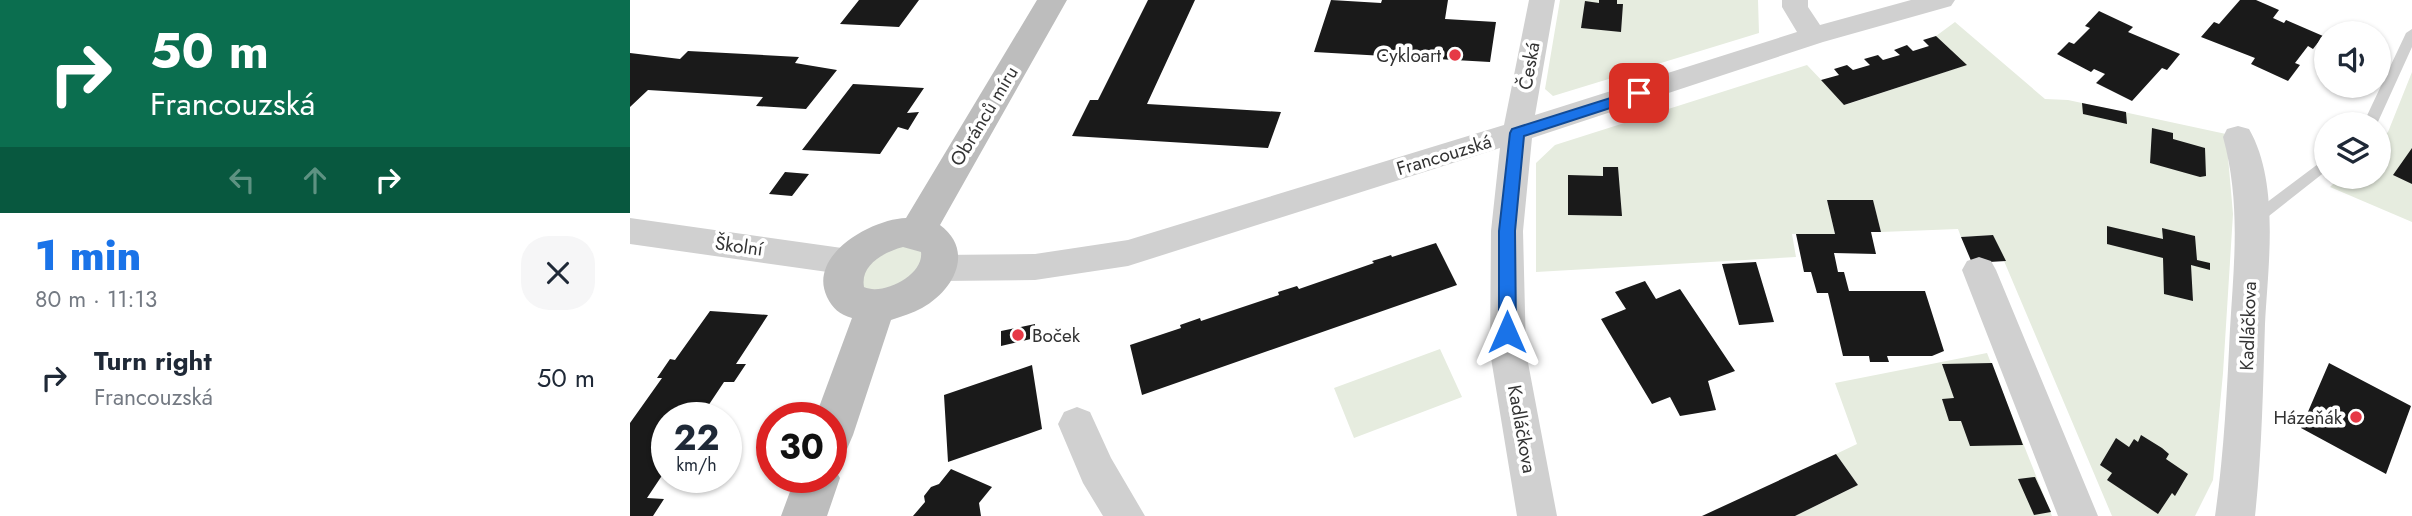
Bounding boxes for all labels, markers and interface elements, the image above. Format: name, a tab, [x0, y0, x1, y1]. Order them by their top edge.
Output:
text: 50 m	[150, 16, 269, 86]
map controls	[2314, 21, 2391, 189]
button: sound	[2314, 21, 2391, 98]
icon: right	[35, 28, 126, 119]
street label: Česká	[1512, 40, 1546, 92]
place label: Cykloart	[1376, 42, 1441, 69]
marker: Cykloart	[1447, 47, 1463, 63]
street label: Obránců míru	[943, 61, 1025, 171]
pin	[1609, 63, 1669, 123]
icon: arrive	[1620, 74, 1658, 112]
text: Francouzská	[150, 81, 315, 127]
button: layers	[2314, 112, 2391, 189]
street label: Francouzská	[1393, 128, 1495, 182]
icon: left	[223, 161, 261, 199]
icon: ahead	[296, 161, 334, 199]
icon: right	[369, 161, 407, 199]
text: 1 min	[35, 225, 141, 286]
street label: Školní	[713, 229, 766, 263]
button: close	[521, 236, 595, 310]
street label: Kadláčkova	[2233, 281, 2263, 371]
text: 80 m · 11:13	[35, 282, 157, 316]
position arrow	[1470, 295, 1544, 369]
place label: Boček	[1032, 322, 1081, 349]
marker: Boček	[1010, 327, 1026, 343]
text: Turn right	[94, 342, 212, 380]
icon: right	[35, 359, 73, 397]
text: 50 m	[537, 359, 595, 397]
text: Francouzská	[94, 380, 213, 414]
street label: Kadláčkova	[1501, 383, 1543, 475]
speed limit sign: 30	[756, 402, 847, 493]
place label: Házeňák	[2273, 404, 2343, 431]
marker: Házeňák	[2348, 409, 2364, 425]
text: 22	[674, 413, 719, 463]
text: km/h	[676, 452, 717, 478]

